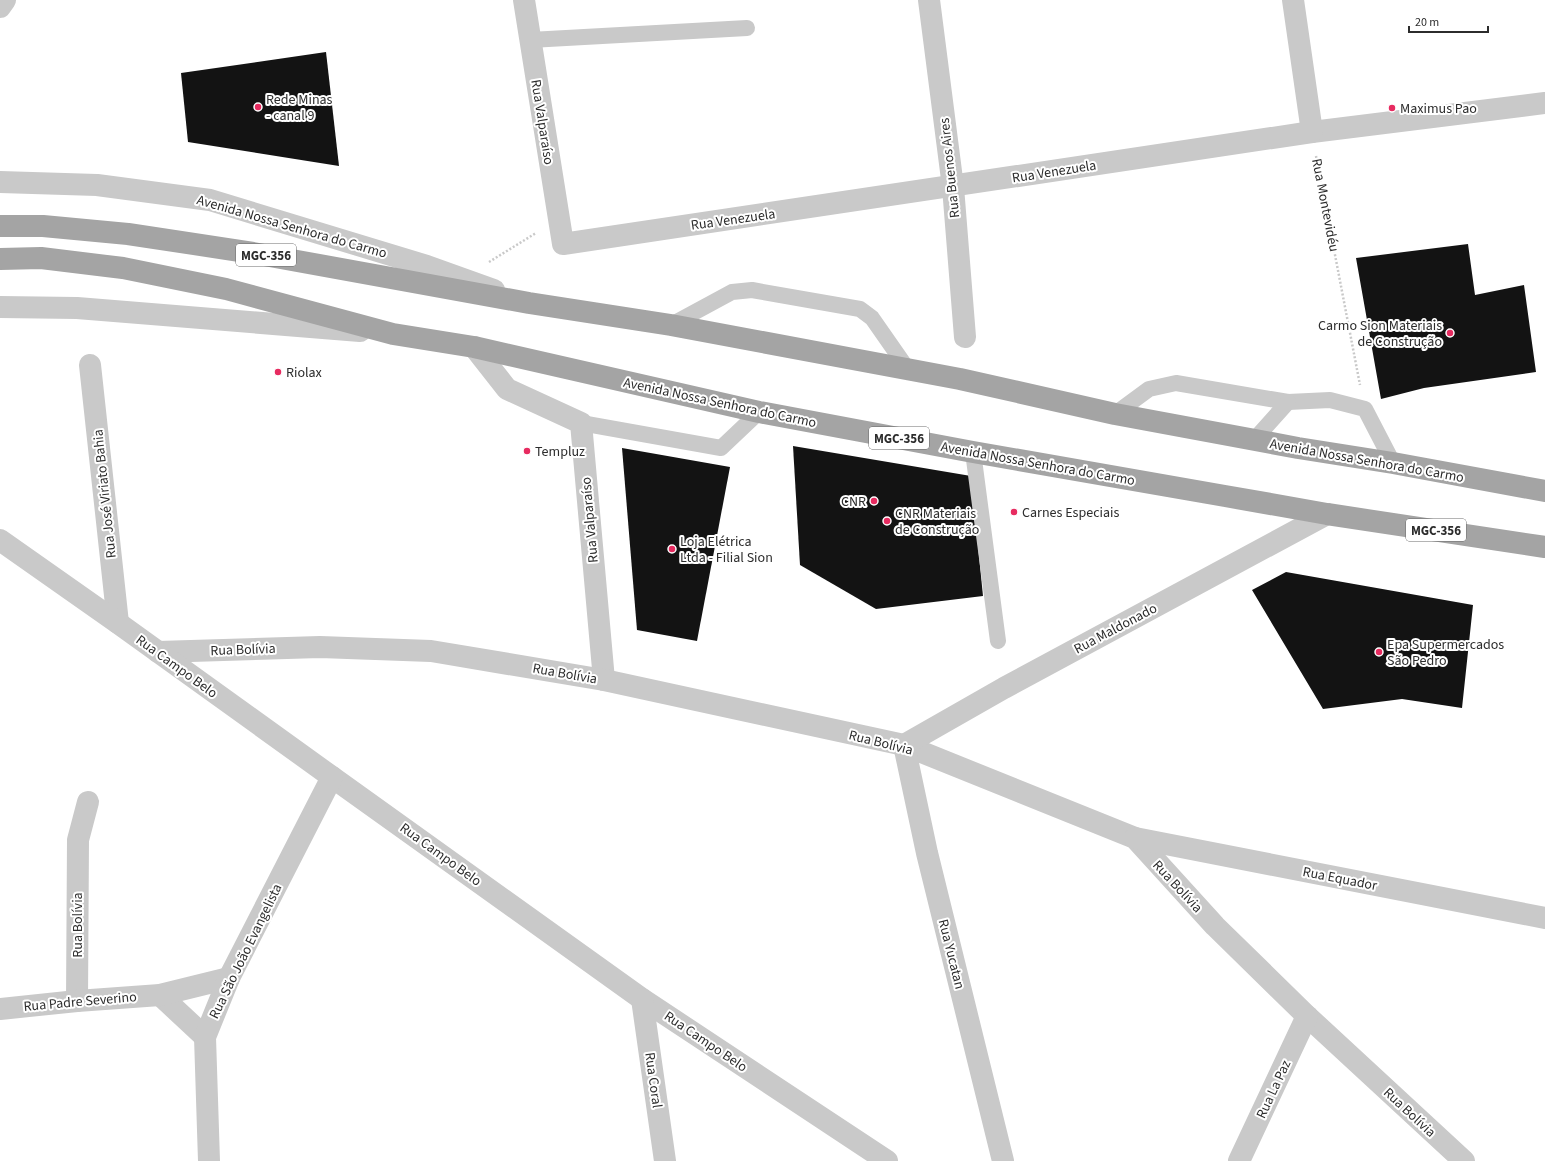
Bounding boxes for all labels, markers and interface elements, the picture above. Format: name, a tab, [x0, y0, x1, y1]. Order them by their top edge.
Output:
scale bar	[1409, 8, 1488, 34]
text: 20 m	[1415, 14, 1439, 31]
street label: Rua Valparaíso	[525, 78, 559, 166]
place label: Rede Minas - canal 9	[266, 90, 333, 126]
place label: Maximus Pao	[1400, 99, 1477, 119]
marker: Rede Minas - canal 9	[253, 102, 263, 112]
marker: Maximus Pao	[1387, 103, 1397, 113]
street label: Rua Buenos Aires	[935, 117, 965, 219]
street label: Rua Venezuela	[1011, 155, 1098, 189]
street label: Rua Montevidéu	[1306, 157, 1344, 254]
street label: Avenida Nossa Senhora do Carmo	[194, 190, 389, 264]
street label: Rua Venezuela	[690, 204, 777, 236]
road number: MGC-356	[236, 244, 296, 266]
place label: Carmo Sion Materiais de Construção	[1318, 316, 1442, 352]
marker: Carmo Sion Materiais de Construção	[1445, 328, 1455, 338]
place label: Riolax	[286, 363, 323, 383]
marker: Riolax	[273, 367, 283, 377]
street label: Avenida Nossa Senhora do Carmo	[621, 373, 818, 433]
road number: MGC-356	[869, 427, 929, 449]
street label: Rua José Viriato Bahia	[88, 428, 122, 559]
street label: Avenida Nossa Senhora do Carmo	[1268, 434, 1465, 488]
street label: Avenida Nossa Senhora do Carmo	[939, 437, 1136, 491]
place label: Templuz	[535, 442, 585, 462]
marker: Templuz	[522, 446, 532, 456]
street label: Rua Valparaíso	[576, 476, 604, 564]
place label: CNR	[841, 492, 866, 512]
marker: CNR	[869, 496, 879, 506]
place label: Carnes Especiais	[1022, 503, 1119, 523]
place label: CNR Materiais de Construção	[895, 504, 979, 540]
marker: Carnes Especiais	[1009, 507, 1019, 517]
marker: CNR Materiais de Construção	[882, 516, 892, 526]
road number: MGC-356	[1406, 519, 1466, 541]
place label: Loja Elétrica Ltda - Filial Sion	[680, 532, 773, 568]
marker: Loja Elétrica Ltda - Filial Sion	[667, 544, 677, 554]
street label: Rua Maldonado	[1070, 599, 1161, 659]
street label: Rua Campo Belo	[131, 630, 221, 703]
place label: Epa Supermercados São Pedro	[1387, 635, 1504, 671]
street label: Rua Bolívia	[210, 639, 276, 661]
marker: Epa Supermercados São Pedro	[1374, 647, 1384, 657]
street label: Rua Bolívia	[531, 658, 599, 690]
street label: Rua Bolívia	[847, 725, 915, 761]
street label: Rua Campo Belo	[395, 818, 485, 891]
street label: Rua Bolívia	[1148, 856, 1207, 917]
street label: Rua Equador	[1301, 862, 1379, 896]
street label: Rua São João Evangelista	[204, 881, 287, 1022]
street label: Rua Bolívia	[68, 892, 88, 958]
street label: Rua Yucatan	[933, 917, 969, 991]
street label: Rua Padre Severino	[23, 987, 138, 1017]
street label: Rua Campo Belo	[660, 1007, 751, 1077]
street label: Rua Coral	[639, 1051, 667, 1110]
street label: Rua La Paz	[1252, 1057, 1296, 1122]
street label: Rua Bolívia	[1379, 1083, 1440, 1142]

